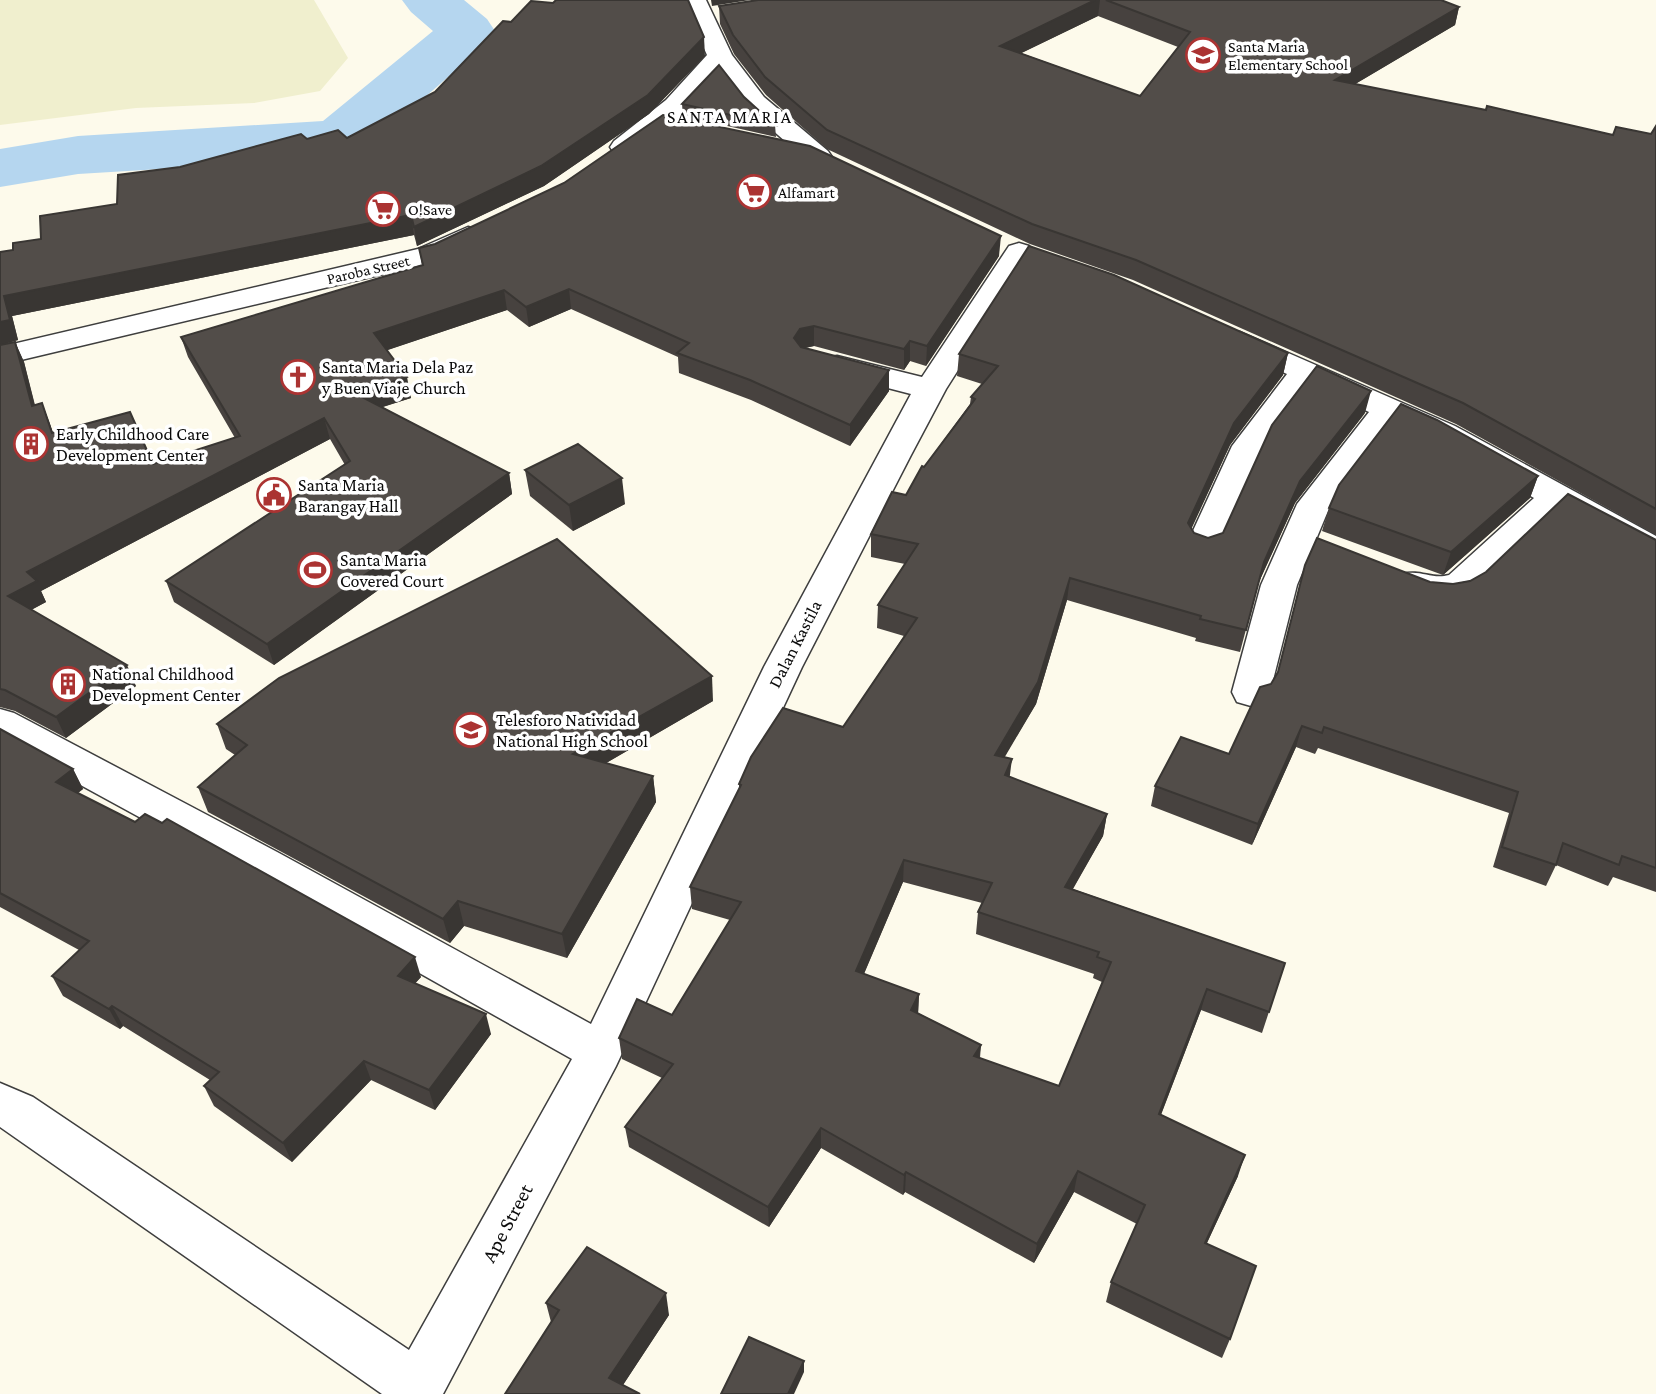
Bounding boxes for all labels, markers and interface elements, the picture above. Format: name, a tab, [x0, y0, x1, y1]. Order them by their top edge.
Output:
school or university icon: Santa Maria Elementary School	[1184, 36, 1222, 74]
place label: Santa Maria Elementary School	[1228, 38, 1348, 74]
district label: SANTA MARIA	[667, 107, 793, 127]
supermarket icon: Alfamart	[735, 173, 773, 211]
place label: Alfamart	[778, 184, 835, 201]
supermarket icon: O!Save	[364, 190, 402, 228]
place label: O!Save	[408, 201, 452, 218]
street label: Paroba Street	[325, 252, 412, 287]
place label: Santa Maria Dela Paz y Buen Viaje Church	[321, 357, 474, 399]
church icon: Santa Maria Dela Paz y Buen Viaje Church	[279, 358, 317, 396]
place label: Early Childhood Care Development Center	[56, 424, 209, 465]
building icon: Early Childhood Care Development Center	[12, 425, 50, 463]
place label: Santa Maria Barangay Hall	[298, 475, 399, 516]
public building icon: Santa Maria Barangay Hall	[255, 476, 293, 514]
place label: Santa Maria Covered Court	[340, 550, 445, 591]
sports icon: Santa Maria Covered Court	[296, 551, 334, 589]
street label: Dalan Kastila	[764, 597, 826, 691]
place label: National Childhood Development Center	[92, 664, 241, 705]
building icon: National Childhood Development Center	[49, 665, 87, 703]
place label: Telesforo Natividad National High School	[496, 710, 648, 751]
school or university icon: Telesforo Natividad National High School	[452, 711, 490, 749]
street label: Ape Street	[476, 1179, 538, 1266]

